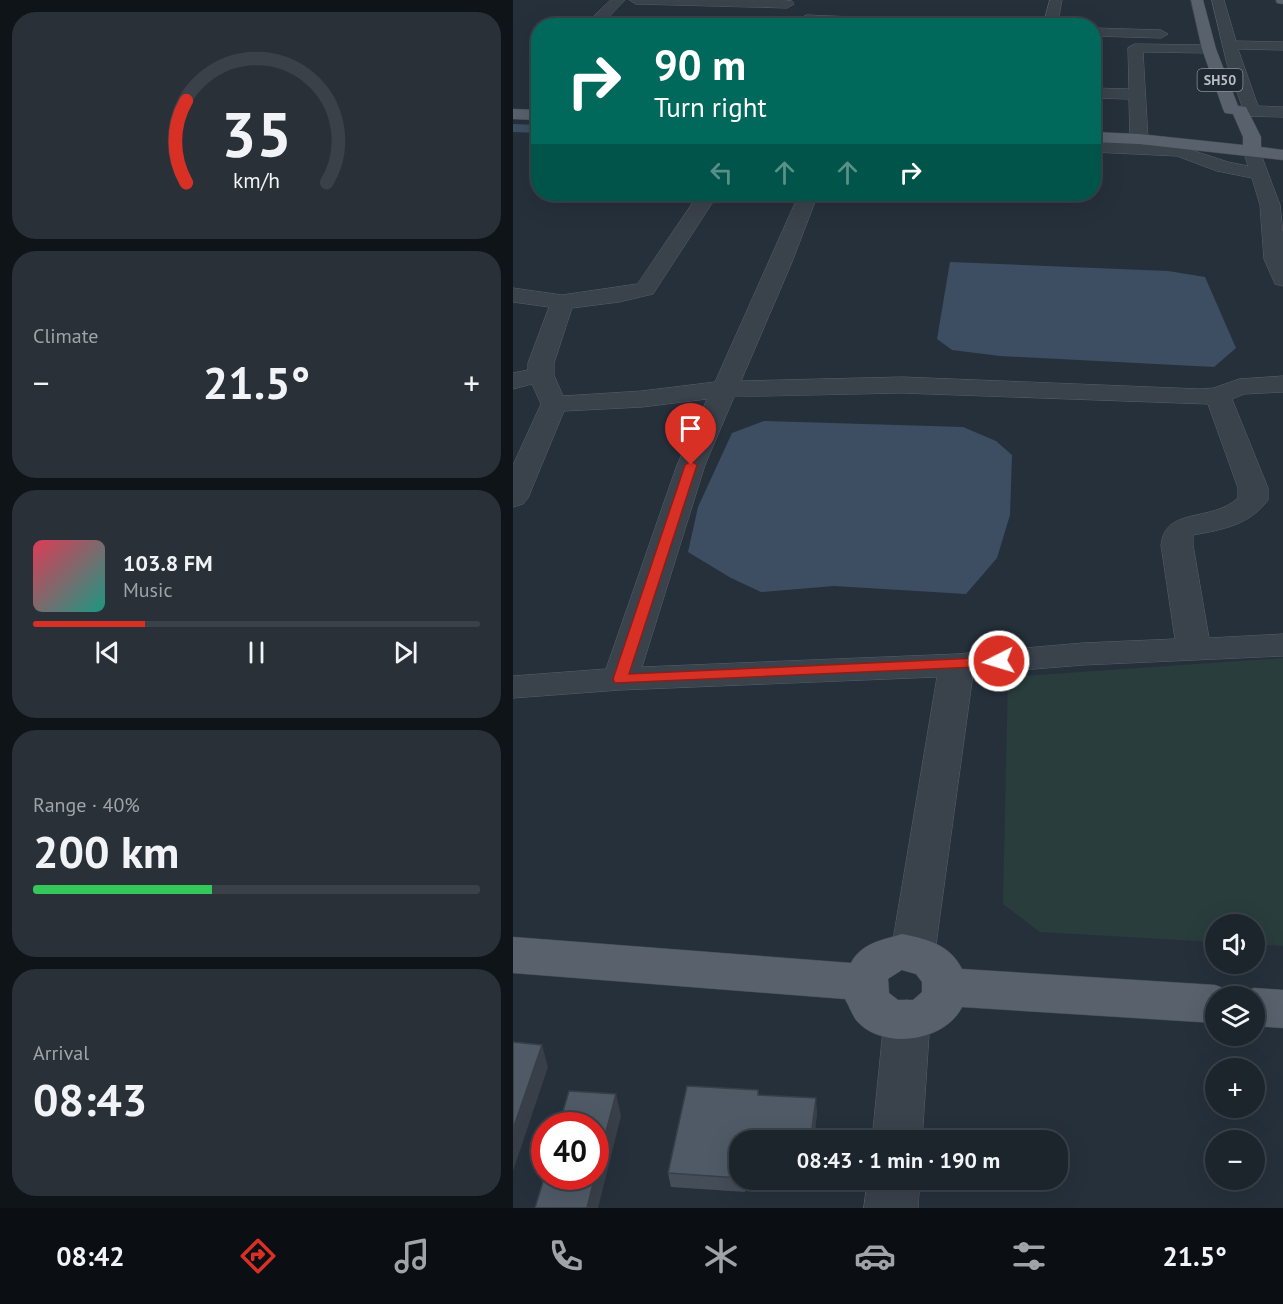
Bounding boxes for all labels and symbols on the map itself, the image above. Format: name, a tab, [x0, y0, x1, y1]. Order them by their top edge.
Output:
road number: SH50	[1197, 69, 1243, 91]
pin	[665, 403, 716, 465]
position arrow	[967, 629, 1031, 693]
speed limit sign: 40	[531, 1112, 609, 1190]

